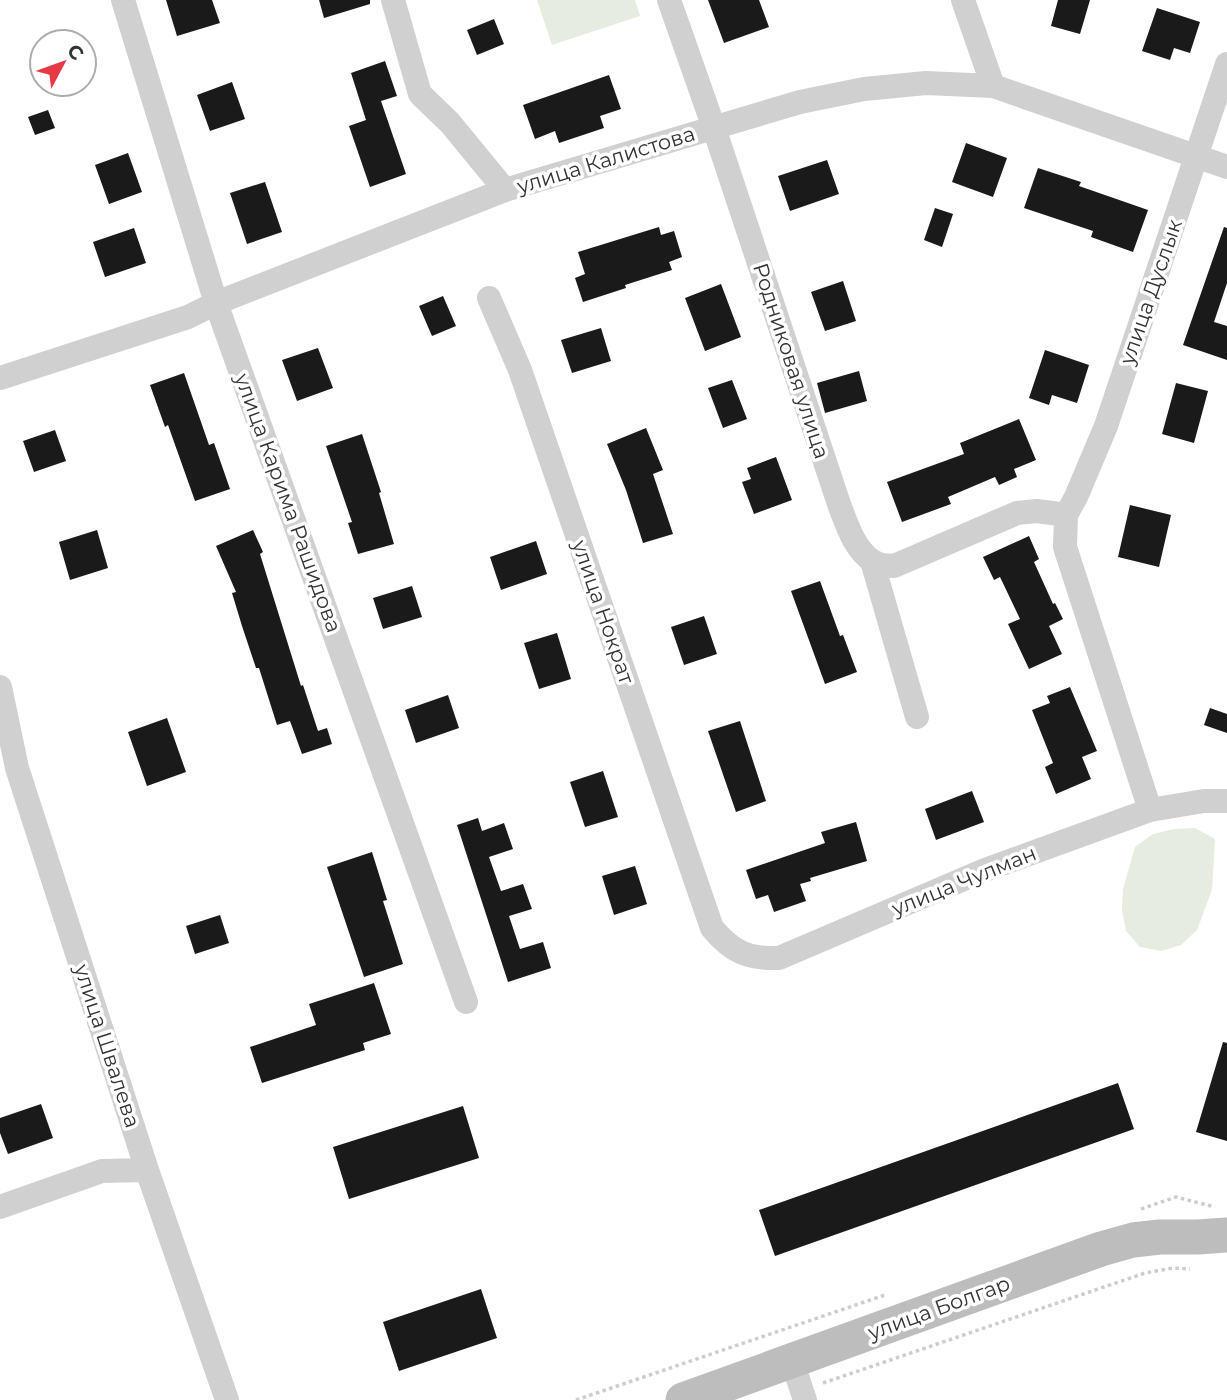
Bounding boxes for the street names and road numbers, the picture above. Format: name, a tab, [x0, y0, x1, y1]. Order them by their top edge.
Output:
street label: улица Калистова	[513, 121, 698, 199]
street label: улица Дуслык	[1114, 216, 1187, 369]
street label: Родниковая улица	[748, 260, 835, 462]
street label: улица Карима Рашидова	[230, 369, 347, 636]
street label: улица Нократ	[567, 536, 640, 687]
street label: улица Чулман	[887, 840, 1040, 921]
street label: улица Швалева	[69, 960, 146, 1131]
street label: улица Болгар	[863, 1270, 1013, 1345]

